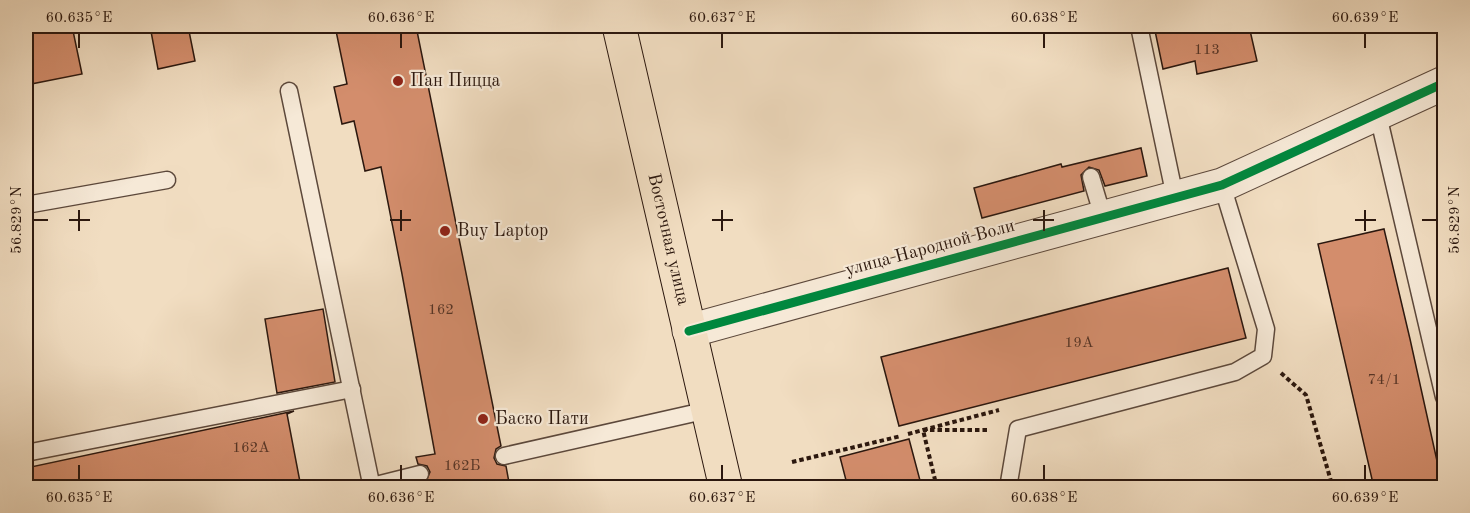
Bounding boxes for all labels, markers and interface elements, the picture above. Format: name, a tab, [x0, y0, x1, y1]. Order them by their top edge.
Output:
text: 60.635°E	[46, 11, 112, 26]
text: 60.636°E	[368, 11, 434, 26]
text: 60.637°E	[689, 11, 755, 26]
text: 60.638°E	[1011, 11, 1077, 26]
text: 60.639°E	[1332, 11, 1398, 26]
house number: 113	[1194, 43, 1220, 58]
place label: Пан Пицца	[410, 72, 501, 90]
marker: Пан Пицца	[391, 74, 405, 88]
street label: Восточная улица	[644, 172, 692, 307]
text: 56.829°N	[10, 186, 25, 254]
text: 56.829°N	[1448, 186, 1463, 254]
street label: улица Народной Воли	[843, 217, 1017, 279]
place label: Buy Laptop	[457, 222, 548, 240]
marker: Buy Laptop	[438, 224, 452, 238]
house number: 162	[428, 303, 454, 318]
house number: 19А	[1065, 336, 1094, 351]
house number: 74/1	[1368, 373, 1400, 388]
place label: Баско Пати	[495, 410, 589, 428]
marker: Баско Пати	[476, 412, 490, 426]
house number: 162А	[232, 441, 270, 456]
house number: 162Б	[444, 459, 480, 474]
text: 60.635°E	[46, 491, 112, 506]
text: 60.636°E	[368, 491, 434, 506]
text: 60.637°E	[689, 491, 755, 506]
text: 60.638°E	[1011, 491, 1077, 506]
text: 60.639°E	[1332, 491, 1398, 506]

